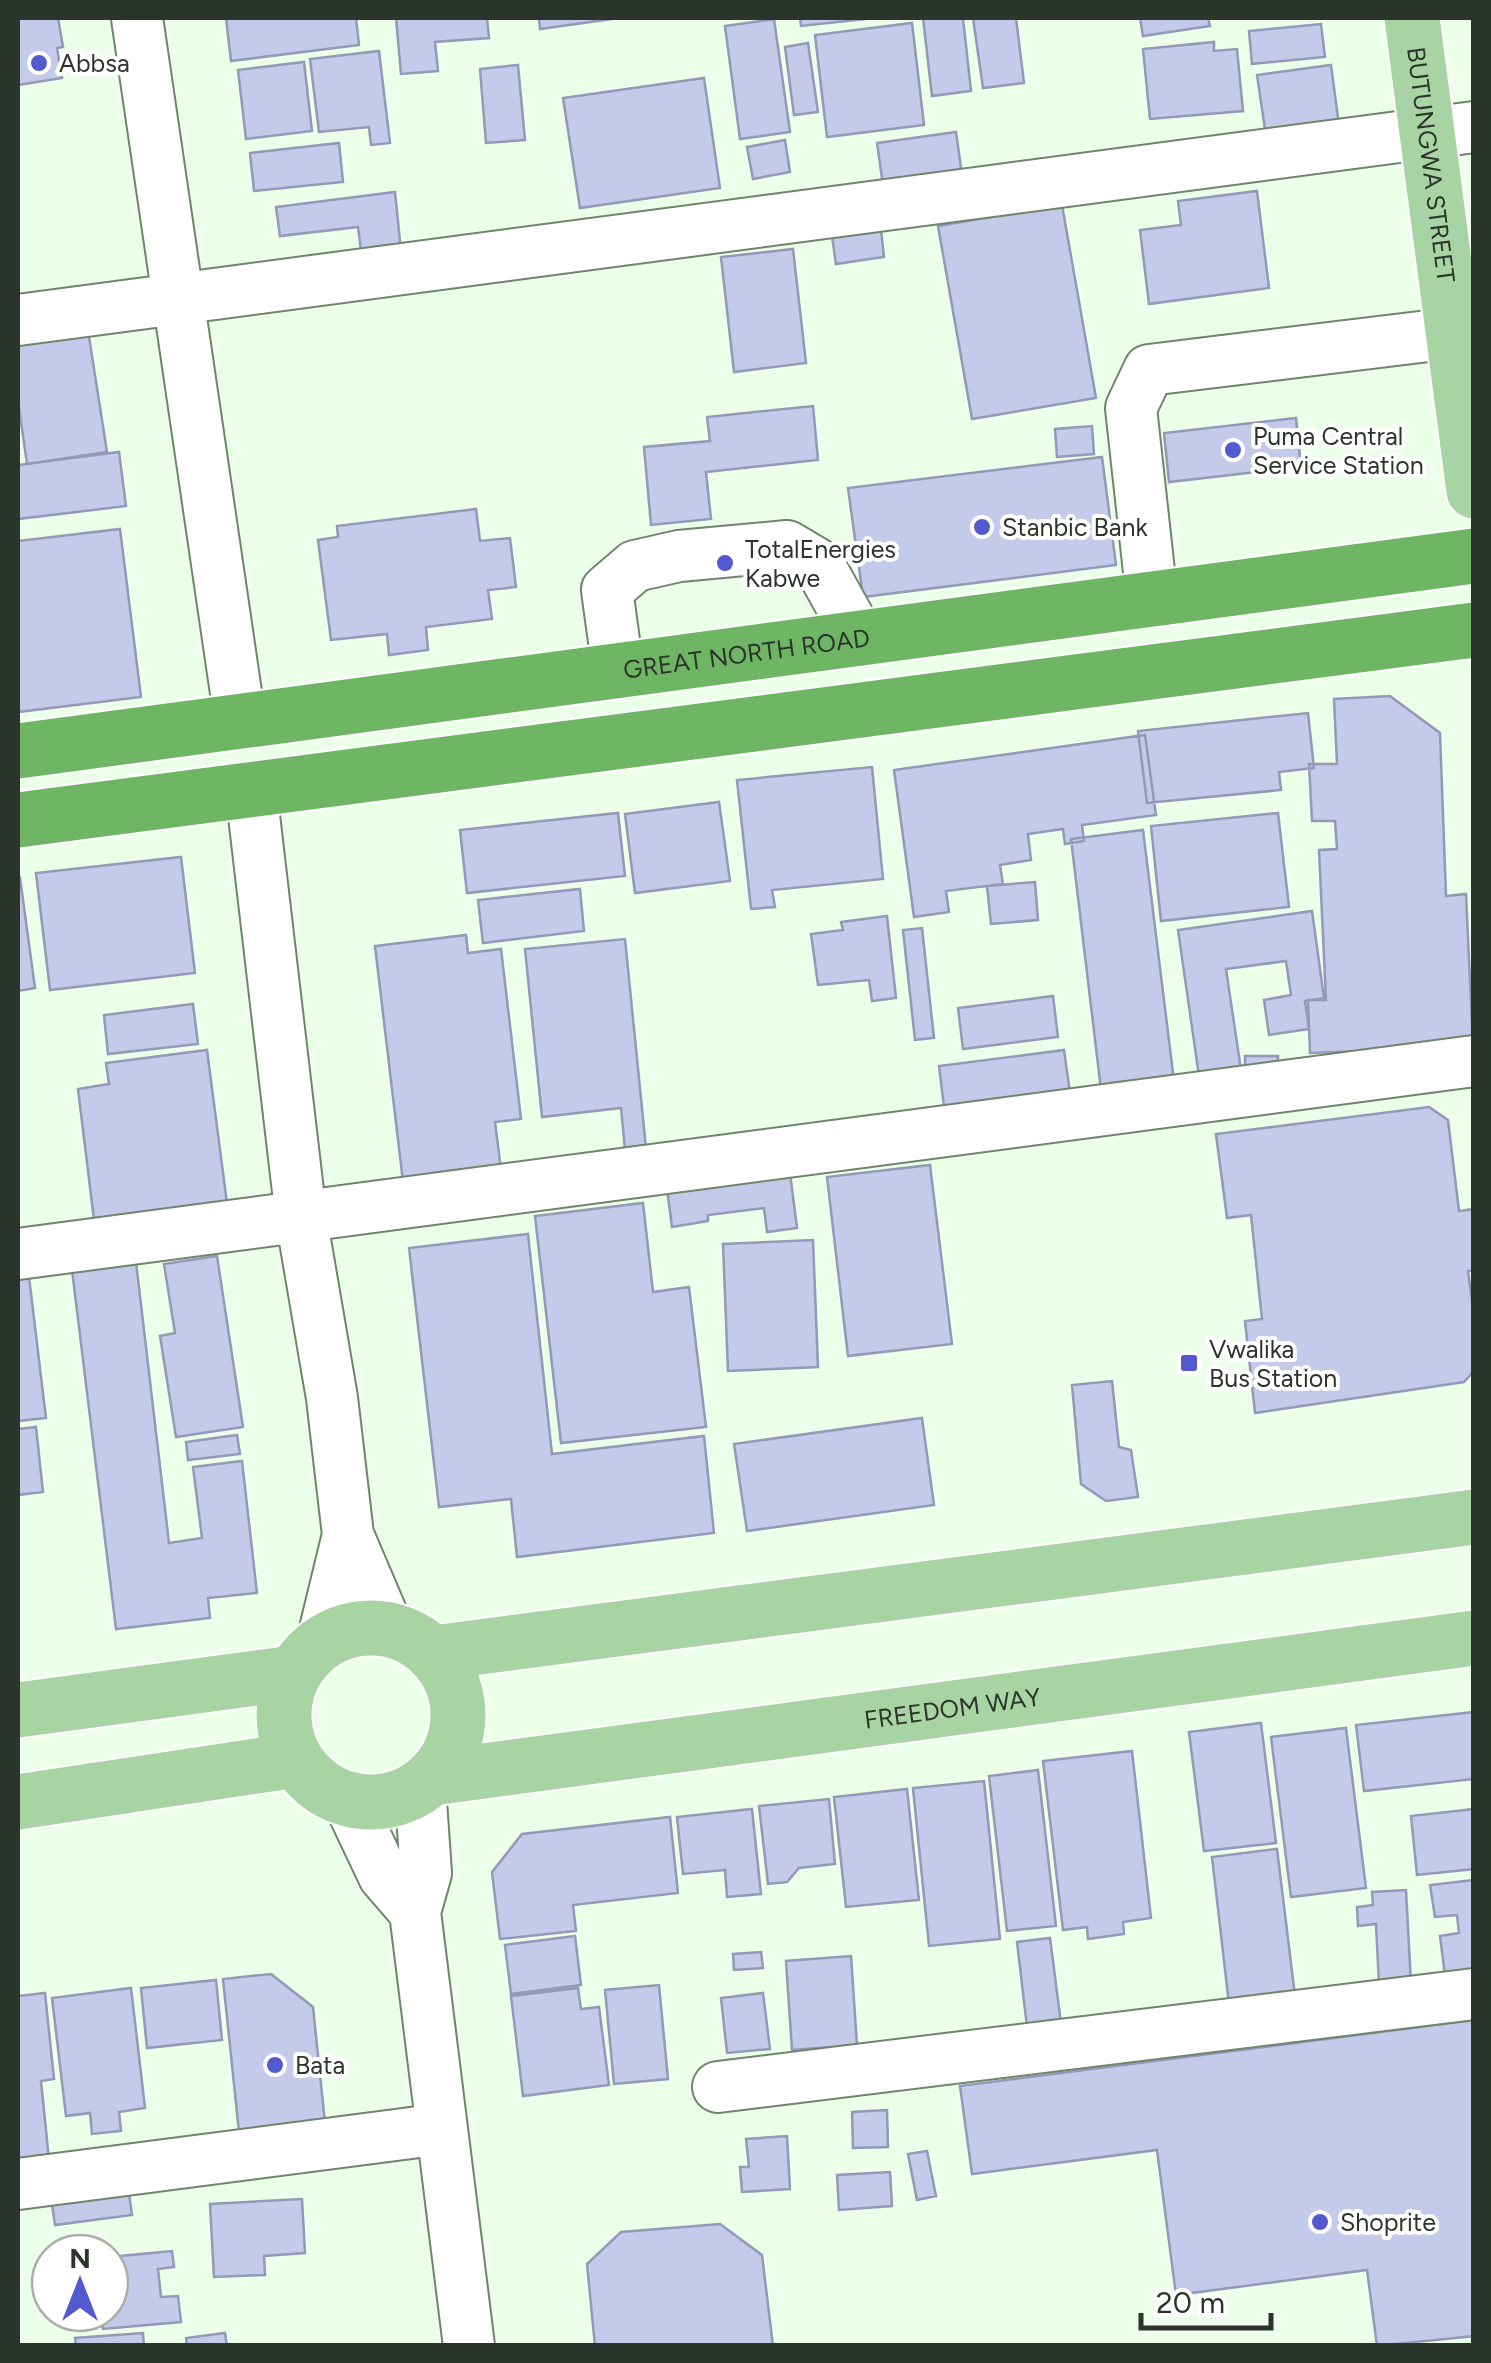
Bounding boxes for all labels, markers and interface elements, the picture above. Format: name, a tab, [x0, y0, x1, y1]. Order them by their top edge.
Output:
street label: BUTUNGWA STREET	[1401, 45, 1462, 284]
place label: Abbsa	[59, 48, 130, 78]
marker: Abbsa	[28, 52, 50, 74]
place label: Puma Central Service Station	[1253, 421, 1424, 480]
marker: Puma Central Service Station	[1222, 439, 1244, 461]
place label: Stanbic Bank	[1002, 512, 1149, 542]
marker: Stanbic Bank	[971, 516, 993, 538]
place label: TotalEnergies Kabwe	[745, 534, 896, 593]
marker: TotalEnergies Kabwe	[714, 552, 736, 574]
street label: GREAT NORTH ROAD	[621, 622, 872, 685]
place label: Vwalika Bus Station	[1209, 1334, 1337, 1393]
marker: Vwalika Bus Station	[1178, 1352, 1200, 1374]
street label: FREEDOM WAY	[862, 1681, 1042, 1735]
place label: Bata	[295, 2050, 345, 2080]
marker: Bata	[264, 2054, 286, 2076]
place label: Shoprite	[1340, 2207, 1436, 2237]
marker: Shoprite	[1309, 2211, 1331, 2233]
north arrow	[30, 2233, 130, 2333]
text: N	[69, 2241, 91, 2275]
scale bar	[1141, 2268, 1271, 2330]
text: 20 m	[1156, 2284, 1225, 2321]

